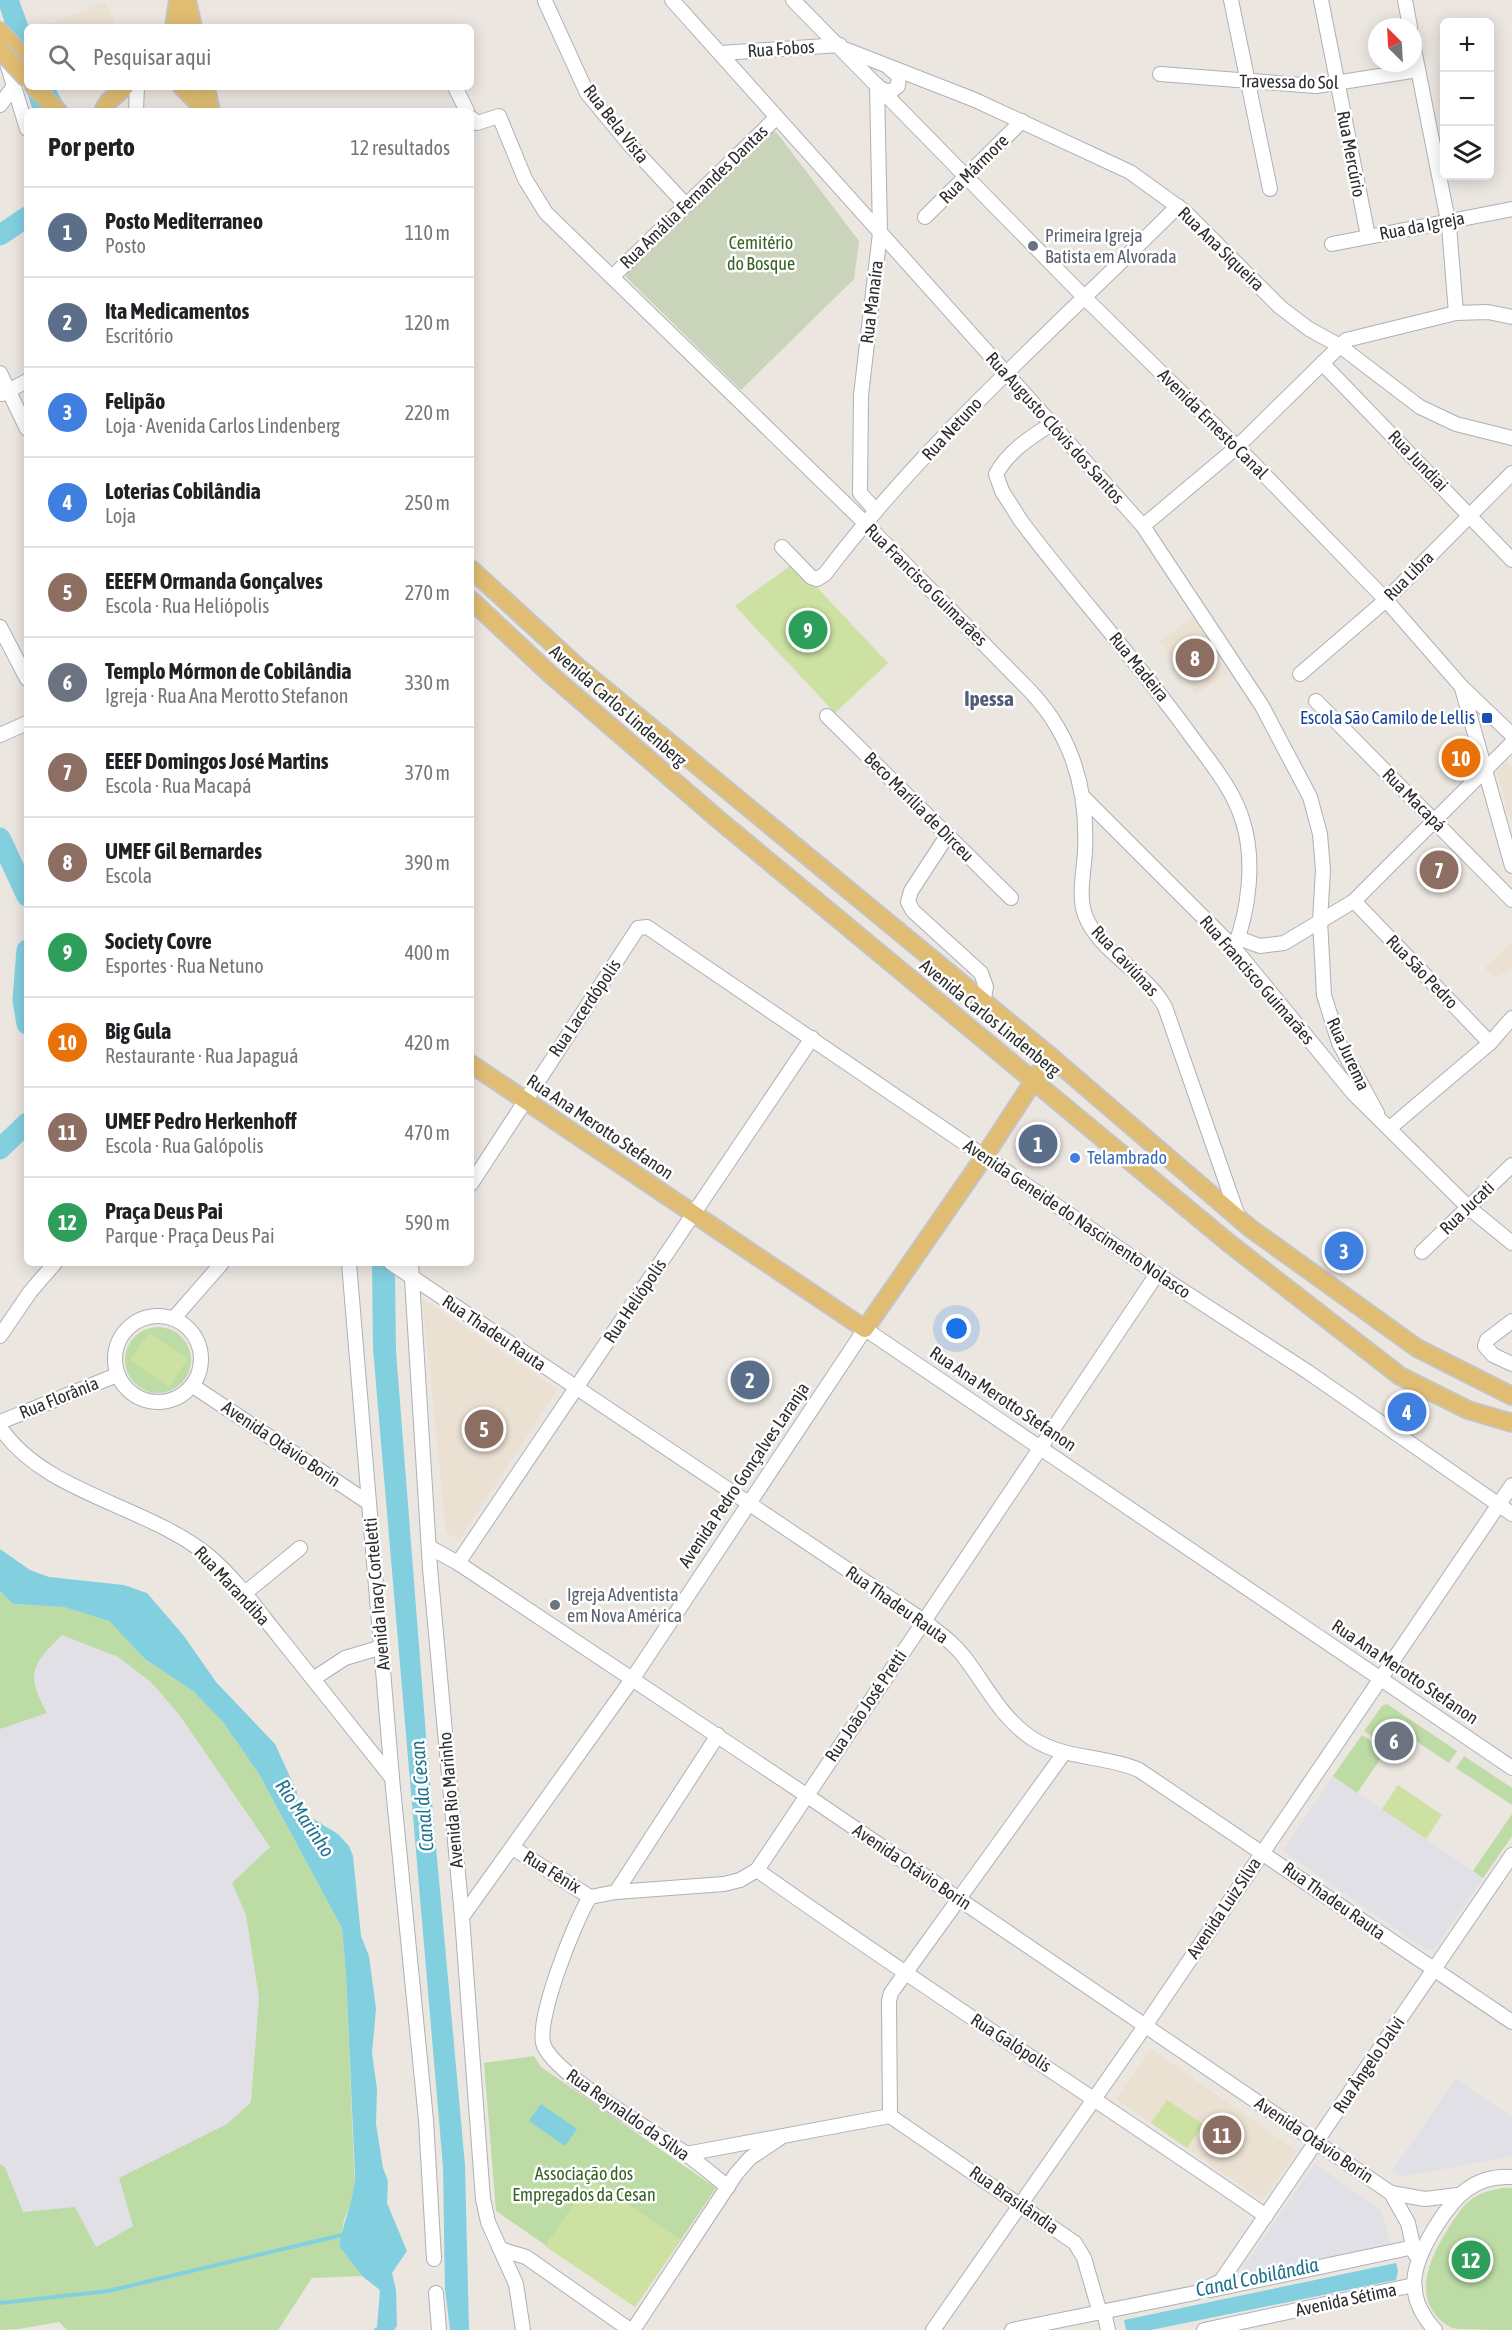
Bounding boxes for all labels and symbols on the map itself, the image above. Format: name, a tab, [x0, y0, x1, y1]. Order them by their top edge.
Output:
north arrow	[1368, 18, 1422, 72]
street label: Rua Fobos	[747, 36, 815, 61]
street label: Travessa do Sol	[1239, 70, 1339, 93]
street label: Rua Bela Vista	[579, 80, 654, 167]
street label: Rua Mercúrio	[1333, 109, 1370, 199]
street label: Rua Amália Fernandes Dantas	[615, 121, 772, 273]
street label: Rua Mármore	[935, 130, 1013, 208]
street label: Rua Ana Siqueira	[1174, 202, 1269, 295]
street label: Rua da Igreja	[1378, 207, 1466, 244]
place label: Primeira Igreja Batista em Alvorada	[1045, 225, 1177, 267]
park label: Cemitério do Bosque	[727, 232, 795, 274]
marker: Primeira Igreja Batista em Alvorada	[1026, 239, 1040, 253]
street label: Rua Manaíra	[856, 259, 887, 345]
street label: Rua Augusto Clóvis dos Santos	[982, 348, 1129, 508]
street label: Avenida Ernesto Canal	[1154, 364, 1273, 483]
street label: Rua Netuno	[917, 393, 986, 464]
street label: Rua Jundiai	[1384, 426, 1453, 496]
street label: Rua Francisco Guimarães	[861, 519, 992, 650]
street label: Rua Libra	[1379, 546, 1438, 605]
pin: 9	[788, 608, 828, 652]
street label: Rua Madeira	[1105, 628, 1174, 706]
pin: 8	[1176, 636, 1214, 680]
street label: Avenida Carlos Lindenberg	[546, 640, 691, 771]
district label: Ipessa	[964, 686, 1014, 710]
place label: Escola São Camilo de Lellis	[1300, 707, 1475, 728]
marker: Escola São Camilo de Lellis	[1480, 711, 1494, 725]
pin: 10	[1442, 736, 1480, 780]
street label: Beco Marília de Dirceu	[860, 748, 978, 866]
street label: Rua Macapá	[1378, 764, 1450, 836]
pin: 7	[1420, 848, 1458, 892]
street label: Rua Francisco Guimarães	[1196, 911, 1319, 1048]
street label: Rua Caviúnas	[1087, 921, 1163, 1000]
street label: Rua São Pedro	[1382, 930, 1463, 1013]
street label: Rua Lacerdópolis	[544, 955, 625, 1061]
street label: Avenida Carlos Lindenberg	[916, 955, 1065, 1081]
street label: Rua Jurema	[1322, 1014, 1374, 1093]
street label: Rua Ana Merotto Stefanon	[523, 1070, 677, 1183]
pin: 1	[1018, 1122, 1058, 1166]
street label: Avenida Geneide do Nascimento Nolasco	[960, 1135, 1195, 1303]
place label: Telambrado	[1087, 1147, 1167, 1168]
marker: Telambrado	[1068, 1151, 1082, 1165]
street label: Rua Jucati	[1435, 1177, 1498, 1239]
pin: 3	[1324, 1228, 1364, 1274]
street label: Rua Heliópolis	[599, 1255, 670, 1347]
street label: Rua Thadeu Rauta	[438, 1290, 550, 1375]
your location	[942, 1314, 971, 1343]
street label: Rua Ana Merotto Stefanon	[926, 1342, 1080, 1455]
pin: 2	[730, 1358, 770, 1402]
street label: Rua Florânia	[16, 1372, 101, 1423]
street label: Avenida Pedro Gonçalves Laranja	[674, 1378, 813, 1571]
pin: 4	[1388, 1390, 1426, 1434]
street label: Avenida Otávio Borin	[218, 1396, 344, 1491]
pin: 5	[464, 1406, 504, 1452]
street label: Avenida Iracy Corteletti	[359, 1517, 394, 1671]
street label: Rua Marandiba	[190, 1542, 274, 1630]
street label: Rua Thadeu Rauta	[842, 1561, 953, 1648]
place label: Igreja Adventista em Nova América	[567, 1584, 682, 1626]
marker: Igreja Adventista em Nova América	[548, 1598, 562, 1612]
street label: Rua Ana Merotto Stefanon	[1328, 1615, 1482, 1728]
street label: Rua João José Pretti	[821, 1646, 911, 1766]
pin: 6	[1374, 1718, 1414, 1764]
street label: Avenida Rio Marinho	[434, 1731, 467, 1869]
water label: Canal da Cesan	[405, 1739, 438, 1852]
water label: Rio Marinho	[271, 1775, 340, 1861]
street label: Avenida Otávio Borin	[849, 1819, 975, 1914]
street label: Rua Fênix	[520, 1846, 585, 1897]
street label: Avenida Luiz Silva	[1182, 1853, 1265, 1962]
street label: Rua Thadeu Rauta	[1279, 1857, 1390, 1944]
street label: Rua Galópolis	[967, 2009, 1055, 2076]
street label: Rua Ângelo Dalvi	[1329, 2013, 1409, 2117]
street label: Rua Reynaldo da Silva	[563, 2064, 694, 2165]
street label: Avenida Otávio Borin	[1251, 2092, 1377, 2187]
pin: 11	[1202, 2112, 1242, 2158]
street label: Rua Brasilândia	[966, 2161, 1063, 2238]
park label: Associação dos Empregados da Cesan	[512, 2163, 656, 2205]
pin: 12	[1452, 2238, 1490, 2282]
water label: Canal Cobilândia	[1193, 2252, 1321, 2301]
street label: Avenida Sétima	[1293, 2279, 1398, 2320]

